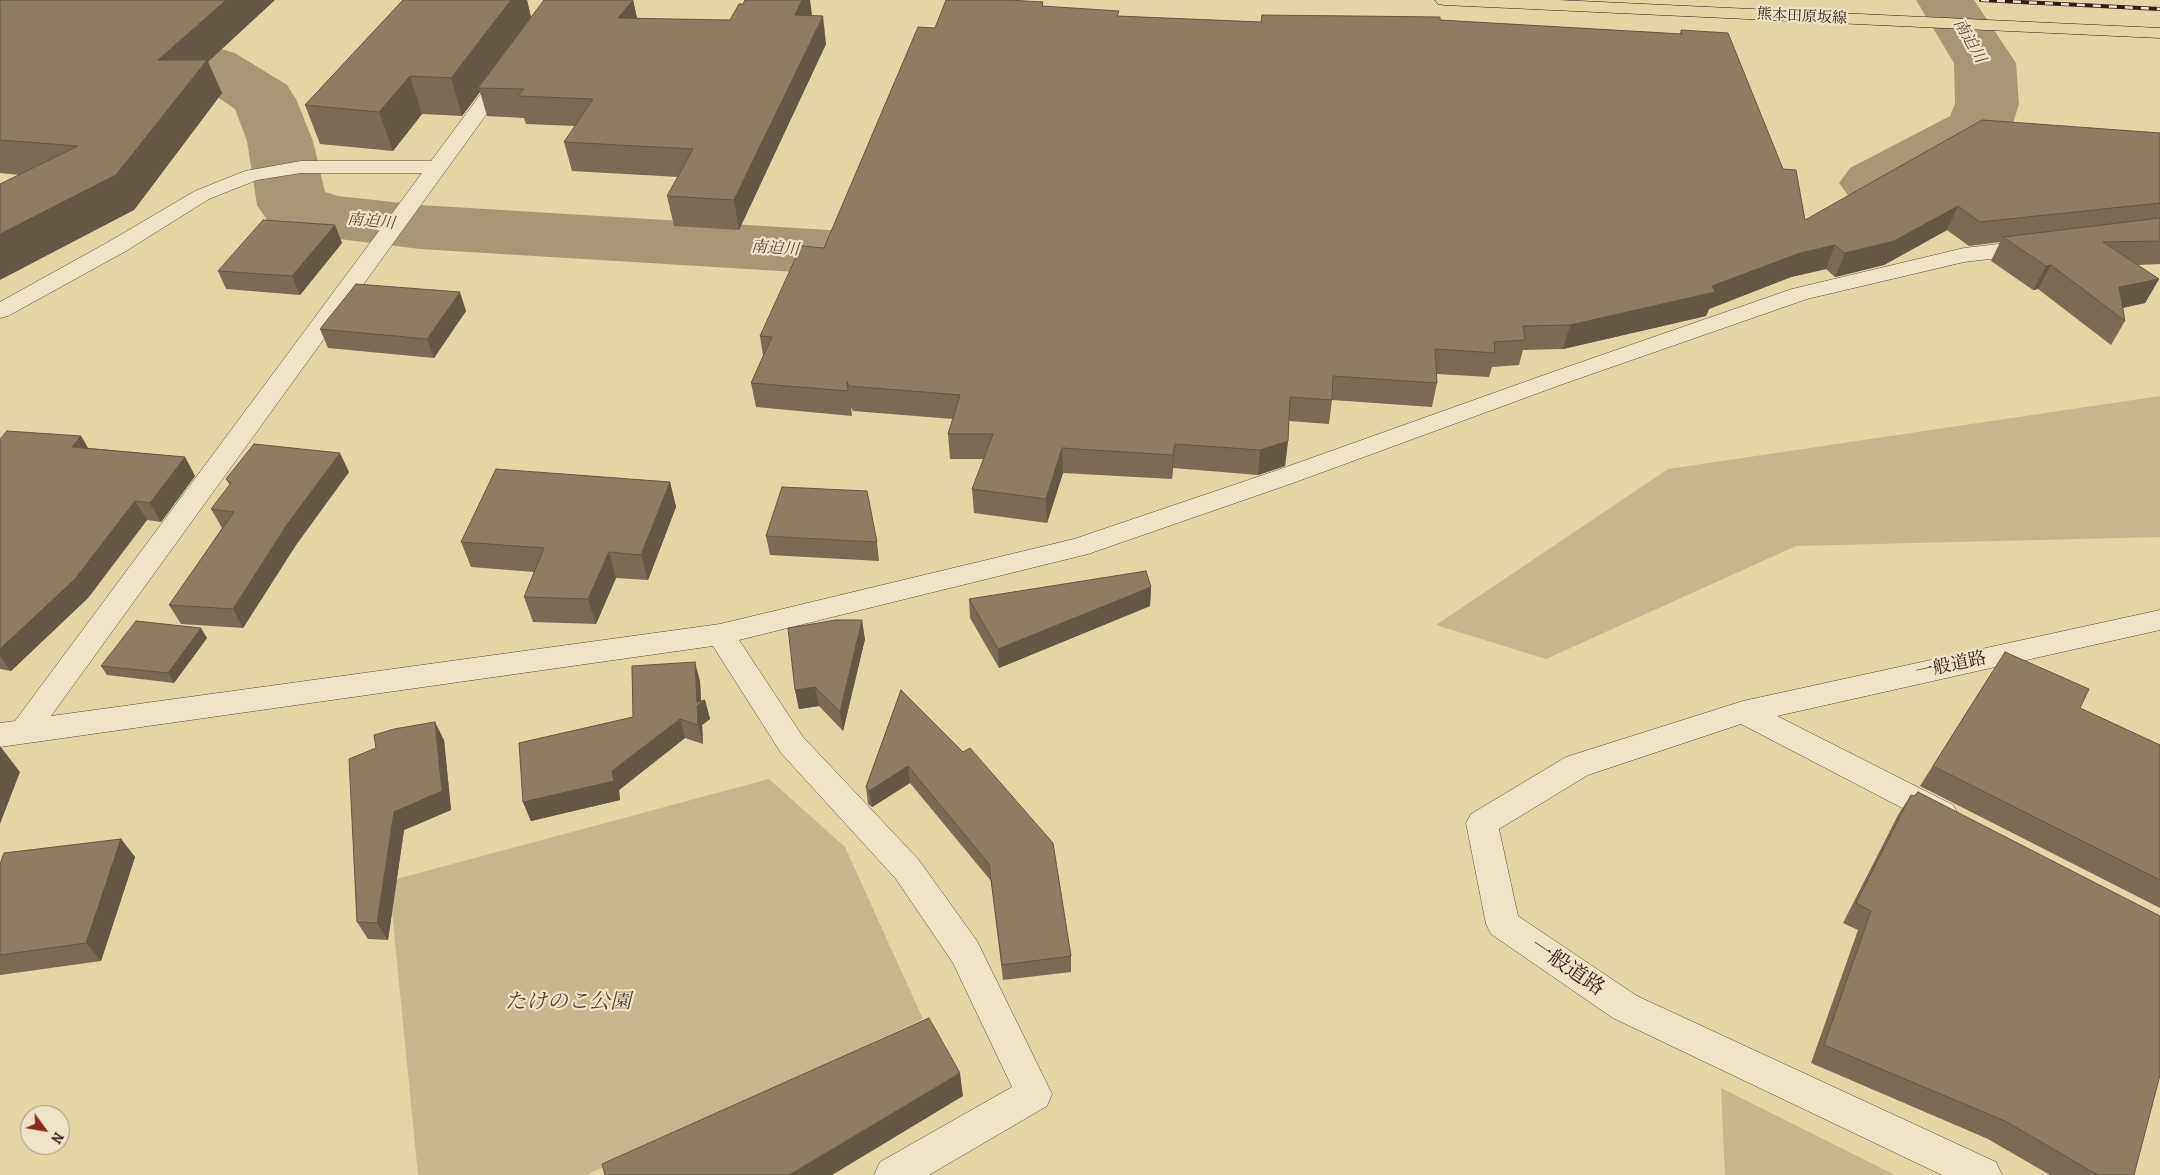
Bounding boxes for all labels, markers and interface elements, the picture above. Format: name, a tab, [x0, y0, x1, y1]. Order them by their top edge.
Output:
street label: 熊本田原坂線	[1757, 6, 1847, 28]
water label: 南迫川	[1949, 15, 1989, 67]
water label: 南迫川	[346, 210, 396, 234]
water label: 南迫川	[750, 238, 800, 260]
street label: 一般道路	[1914, 648, 1988, 684]
street label: 一般道路	[1525, 934, 1609, 1002]
park label: たけのこ公園	[505, 990, 631, 1016]
north arrow	[20, 1105, 70, 1155]
text: N	[47, 1128, 68, 1147]

